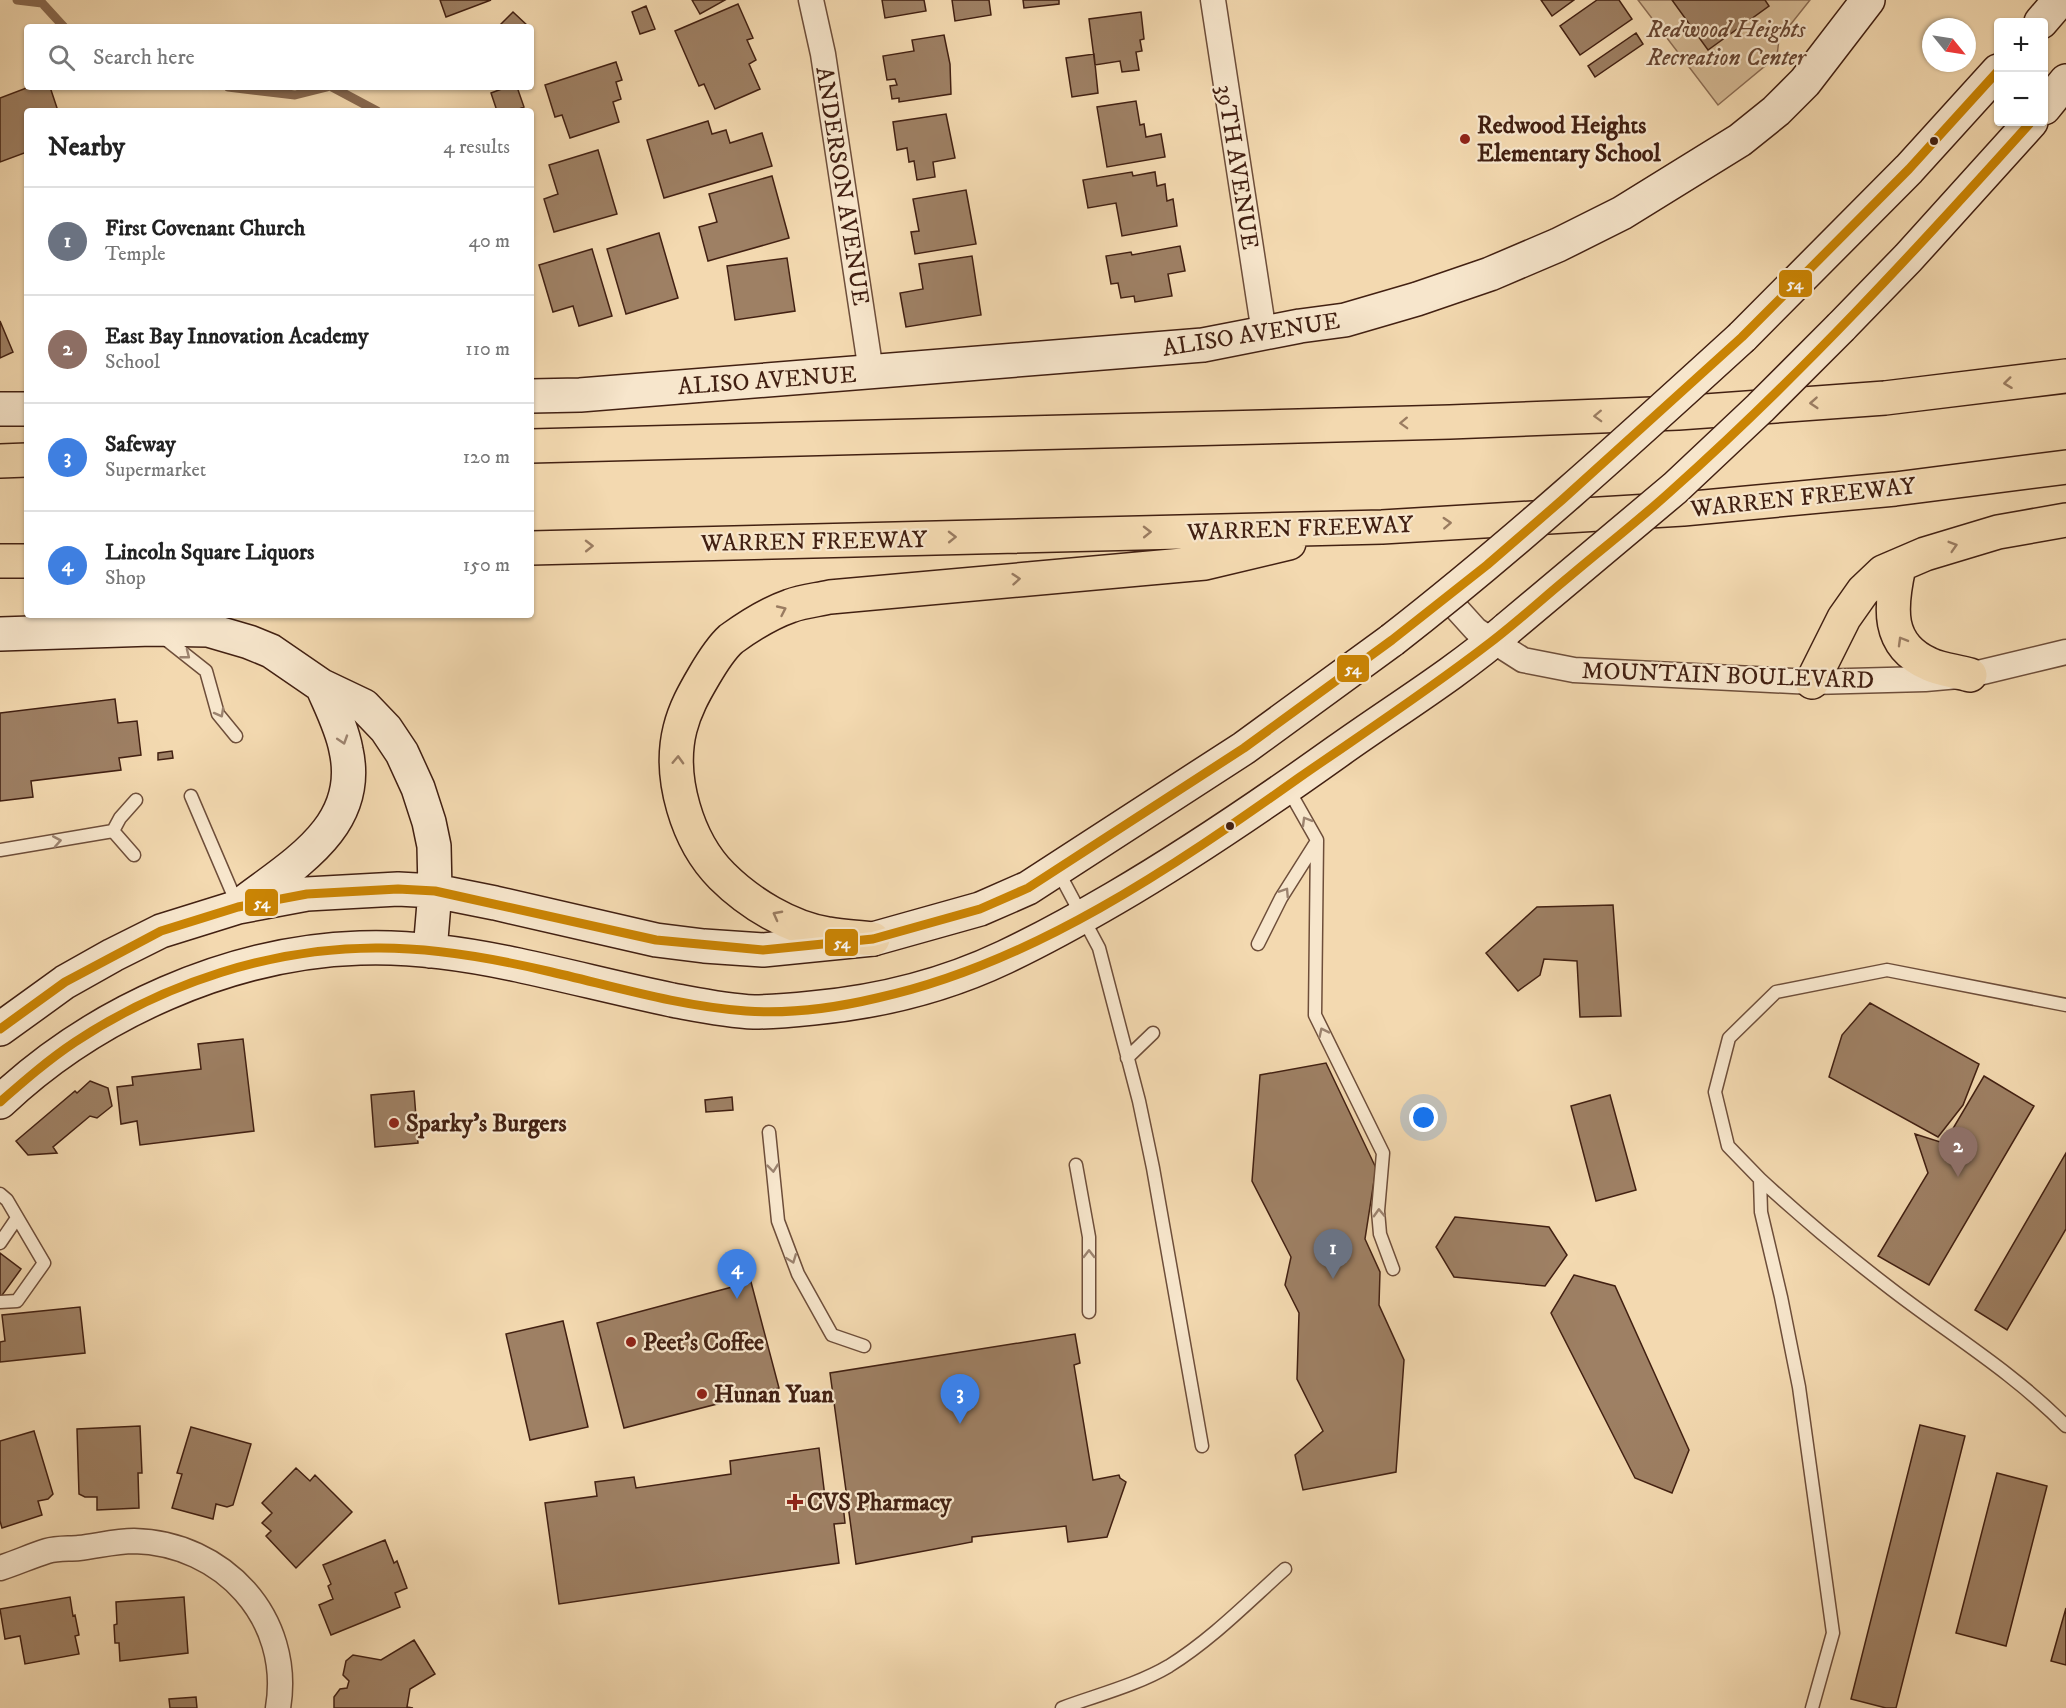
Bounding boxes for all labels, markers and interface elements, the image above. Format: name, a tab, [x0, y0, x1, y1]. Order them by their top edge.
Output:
park label: Redwood Heights Recreation Center	[1646, 15, 1808, 73]
north arrow	[1922, 18, 1976, 72]
map controls	[1994, 18, 2048, 126]
button: +	[1994, 18, 2048, 72]
search box	[24, 24, 534, 90]
icon: search	[45, 41, 78, 74]
text: Search here	[93, 44, 195, 71]
street label: ANDERSON AVENUE	[808, 64, 876, 308]
button: −	[1994, 72, 2048, 126]
street label: 39TH AVENUE	[1209, 83, 1265, 252]
place label: Redwood Heights Elementary School	[1477, 111, 1661, 169]
text: Nearby	[48, 131, 125, 164]
marker: Redwood Heights Elementary School	[1458, 132, 1472, 146]
text: 4 results	[443, 135, 510, 160]
unlabelled marker	[1928, 135, 1940, 147]
text: First Covenant Church	[105, 215, 305, 242]
text: 1	[64, 229, 71, 254]
text: 40 m	[468, 229, 510, 254]
text: Temple	[105, 242, 166, 267]
line badge: 54	[1778, 269, 1813, 298]
text: 54	[1786, 274, 1804, 294]
street label: ALISO AVENUE	[1160, 306, 1342, 364]
text: East Bay Innovation Academy	[105, 323, 368, 350]
text: 2	[63, 337, 72, 362]
text: 110 m	[465, 337, 510, 362]
text: School	[105, 350, 160, 375]
street label: ALISO AVENUE	[677, 360, 858, 402]
one-way arrow	[2003, 376, 2013, 388]
one-way arrow	[1809, 396, 1819, 409]
one-way arrow	[1594, 409, 1603, 422]
one-way arrow	[1399, 417, 1408, 429]
text: Safeway	[105, 431, 176, 458]
text: 3	[64, 445, 71, 470]
text: 120 m	[463, 445, 510, 470]
text: Supermarket	[105, 458, 206, 483]
street label: WARREN FREEWAY	[1688, 471, 1918, 525]
street label: WARREN FREEWAY	[1186, 510, 1414, 548]
one-way arrow	[1443, 516, 1452, 529]
street label: WARREN FREEWAY	[700, 525, 928, 559]
one-way arrow	[1143, 526, 1152, 539]
one-way arrow	[948, 531, 957, 544]
text: Lincoln Square Liquors	[105, 539, 314, 566]
one-way arrow	[585, 540, 594, 553]
one-way arrow	[1948, 541, 1958, 553]
text: 4	[62, 553, 73, 578]
text: 150 m	[463, 553, 510, 578]
text: Shop	[105, 566, 146, 591]
one-way arrow	[1012, 573, 1021, 586]
one-way arrow	[776, 605, 787, 617]
one-way arrow	[1898, 637, 1909, 647]
one-way arrow	[179, 648, 190, 659]
line badge: 54	[1336, 654, 1370, 683]
street label: MOUNTAIN BOULEVARD	[1581, 656, 1875, 696]
text: 54	[1344, 659, 1362, 679]
one-way arrow	[213, 707, 224, 717]
one-way arrow	[336, 734, 348, 745]
one-way arrow	[671, 756, 684, 765]
one-way arrow	[1302, 817, 1314, 827]
unlabelled marker	[1224, 820, 1236, 832]
one-way arrow	[52, 835, 61, 847]
line badge: 54	[244, 888, 279, 917]
one-way arrow	[1278, 888, 1290, 898]
text: 54	[253, 893, 271, 913]
one-way arrow	[773, 911, 783, 922]
line badge: 54	[824, 928, 859, 957]
text: 54	[833, 933, 851, 953]
one-way arrow	[1319, 1028, 1331, 1039]
your location	[1409, 1103, 1438, 1132]
place label: Sparky's Burgers	[406, 1109, 566, 1139]
marker: Sparky's Burgers	[387, 1116, 401, 1130]
pin: 2	[1938, 1128, 1978, 1177]
one-way arrow	[766, 1163, 778, 1172]
one-way arrow	[1372, 1209, 1385, 1218]
pin: 1	[1314, 1230, 1352, 1279]
one-way arrow	[1083, 1249, 1095, 1258]
pin: 4	[718, 1250, 756, 1299]
one-way arrow	[785, 1253, 798, 1263]
place label: Peet's Coffee	[643, 1328, 764, 1358]
marker: Peet's Coffee	[624, 1335, 638, 1349]
pin: 3	[940, 1374, 980, 1424]
place label: Hunan Yuan	[714, 1380, 834, 1410]
marker: Hunan Yuan	[695, 1387, 709, 1401]
place label: CVS Pharmacy	[807, 1488, 952, 1518]
marker: CVS Pharmacy	[788, 1495, 802, 1509]

